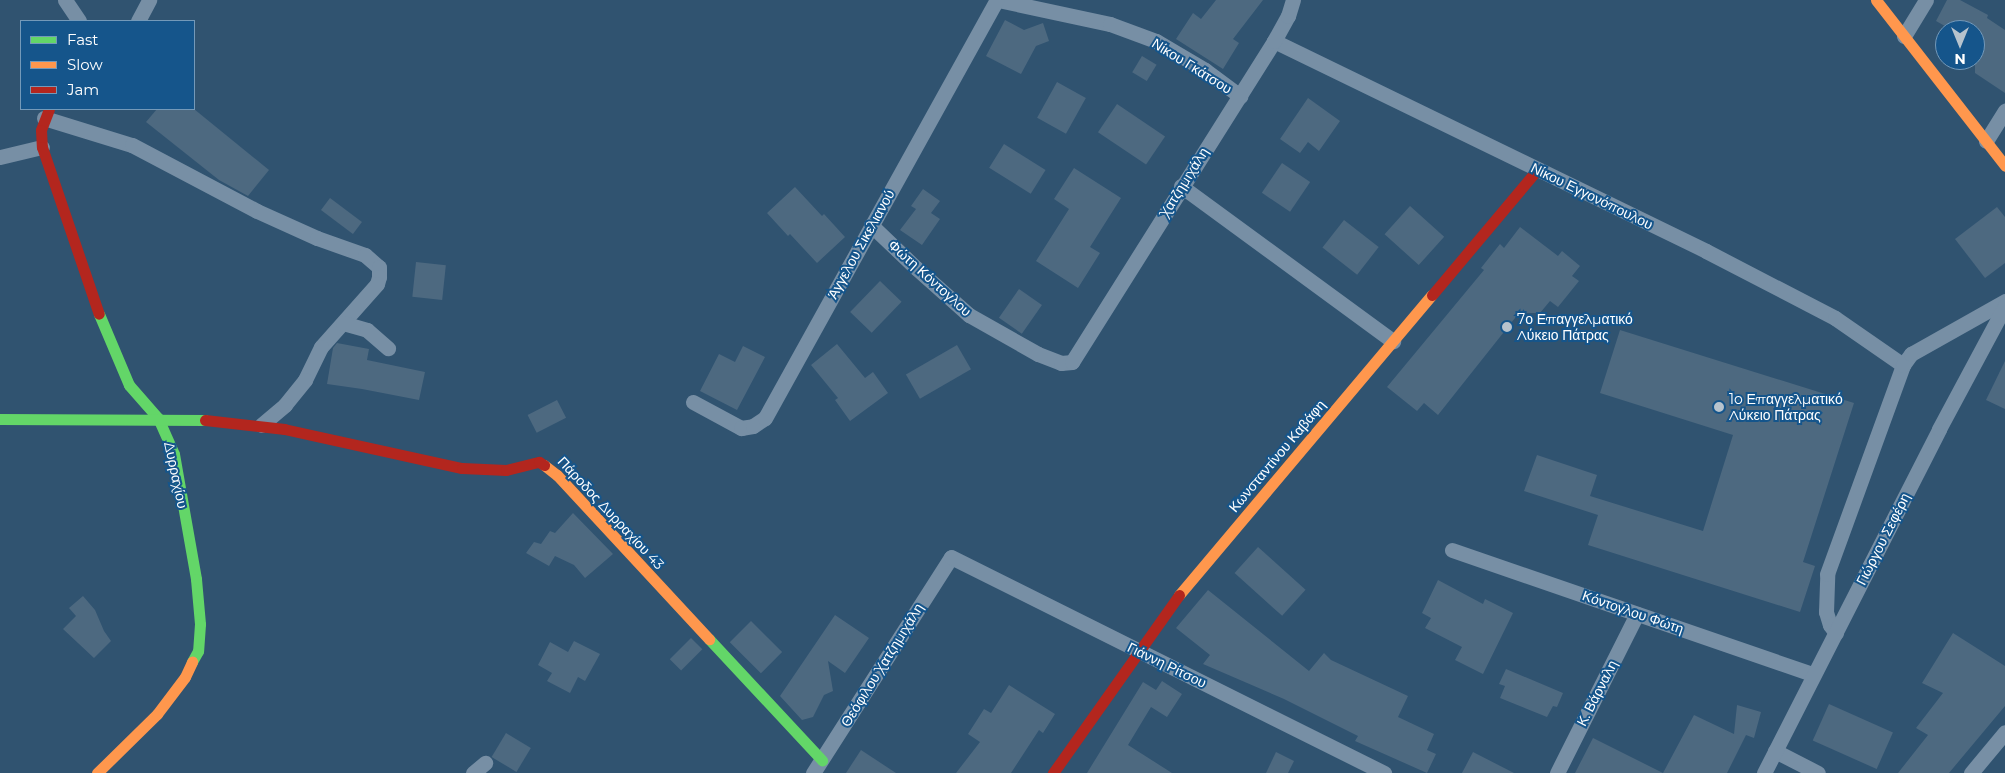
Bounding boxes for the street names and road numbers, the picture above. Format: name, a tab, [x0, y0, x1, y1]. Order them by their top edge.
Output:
street label: Νίκου Γκάτσου	[1149, 35, 1235, 97]
street label: Χατζημιχάλη	[1156, 144, 1212, 220]
street label: Νίκου Εγγονόπουλου	[1528, 159, 1656, 233]
street label: Άγγελου Σικελιανού	[824, 186, 898, 302]
street label: Φώτη Κόντογλου	[885, 236, 975, 320]
street label: Κωνσταντίνου Καβάφη	[1225, 397, 1329, 515]
street label: Δυρραχίου	[161, 440, 191, 510]
street label: Πάροδος Δυρραχίου 43	[554, 453, 668, 573]
street label: Γιώργου Σεφέρη	[1853, 490, 1913, 588]
street label: Κόντογλου Φώτη	[1580, 587, 1686, 637]
street label: Θεόφιλου Χατζημιχάλη	[837, 600, 927, 730]
street label: Γιάννη Ρίτσου	[1125, 639, 1209, 691]
street label: Κ. Βάρναλη	[1573, 657, 1621, 729]

